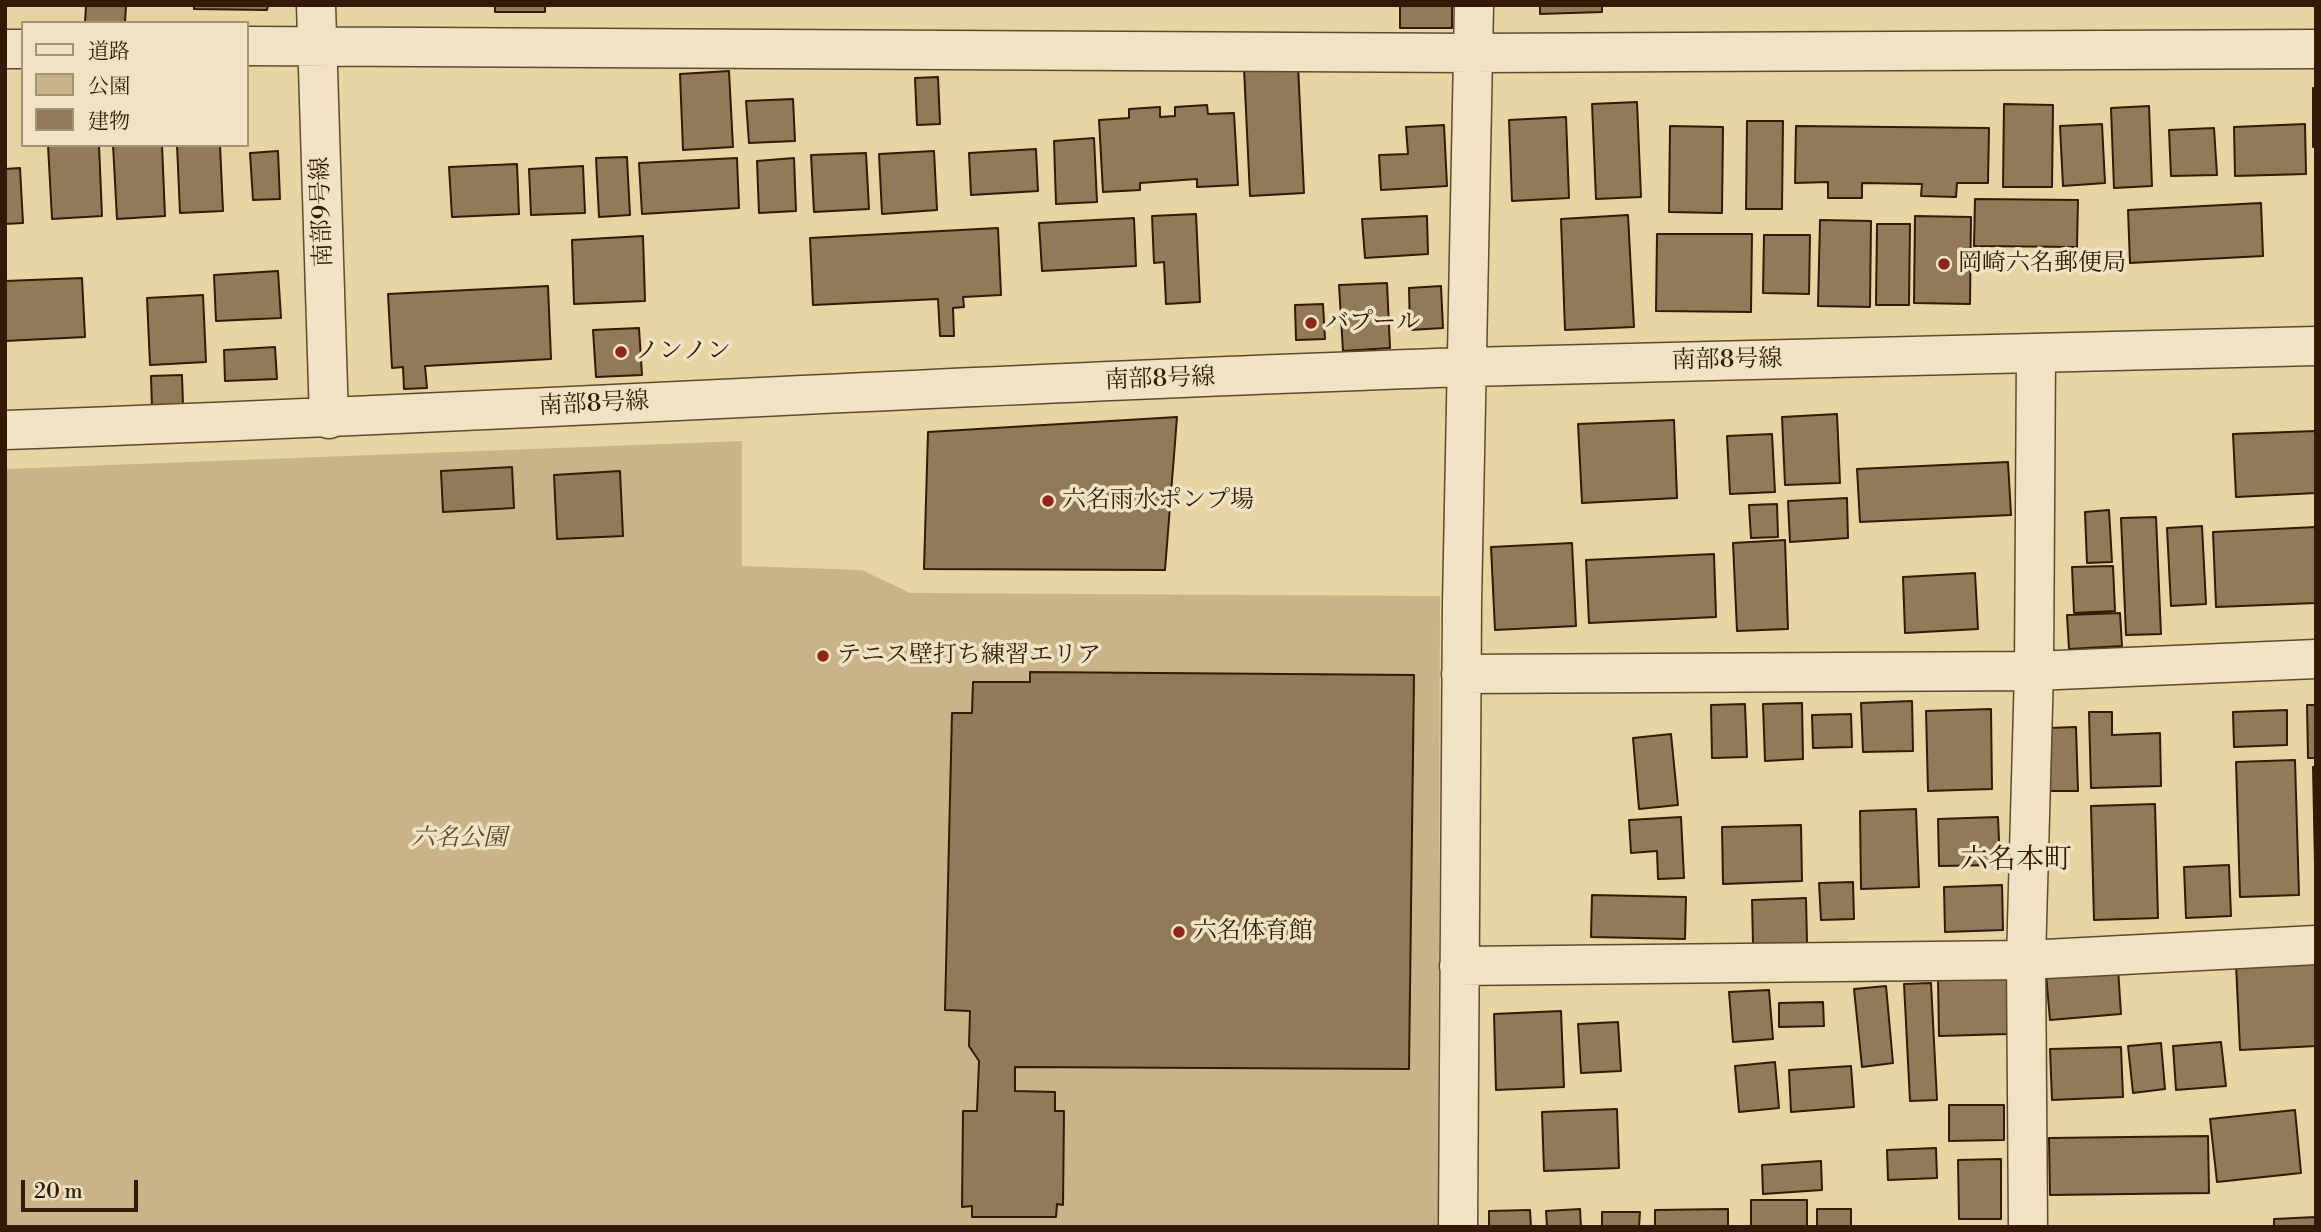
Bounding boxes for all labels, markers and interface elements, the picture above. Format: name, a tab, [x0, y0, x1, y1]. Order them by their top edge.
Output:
legend	[21, 21, 248, 147]
text: 道路	[88, 39, 130, 65]
text: 公園	[88, 74, 130, 100]
text: 建物	[88, 109, 130, 135]
street label: 南部9号線	[307, 156, 339, 268]
place label: 岡崎六名郵便局	[1958, 250, 2126, 278]
marker: 岡崎六名郵便局	[1936, 256, 1952, 272]
place label: バプール	[1325, 309, 1420, 337]
marker: バプール	[1303, 315, 1319, 331]
place label: ノンノン	[635, 338, 731, 366]
marker: ノンノン	[613, 344, 629, 360]
street label: 南部8号線	[1671, 346, 1783, 376]
street label: 南部8号線	[1104, 364, 1216, 396]
street label: 南部8号線	[538, 388, 650, 422]
place label: 六名雨水ポンプ場	[1062, 487, 1254, 515]
marker: 六名雨水ポンプ場	[1040, 493, 1056, 509]
place label: テニス壁打ち練習エリア	[837, 642, 1101, 670]
marker: テニス壁打ち練習エリア	[815, 648, 831, 664]
park label: 六名公園	[411, 825, 507, 853]
district label: 六名本町	[1960, 844, 2072, 878]
place label: 六名体育館	[1193, 918, 1313, 946]
marker: 六名体育館	[1171, 924, 1187, 940]
scale bar	[24, 1166, 142, 1210]
text: 20 m	[34, 1179, 83, 1205]

